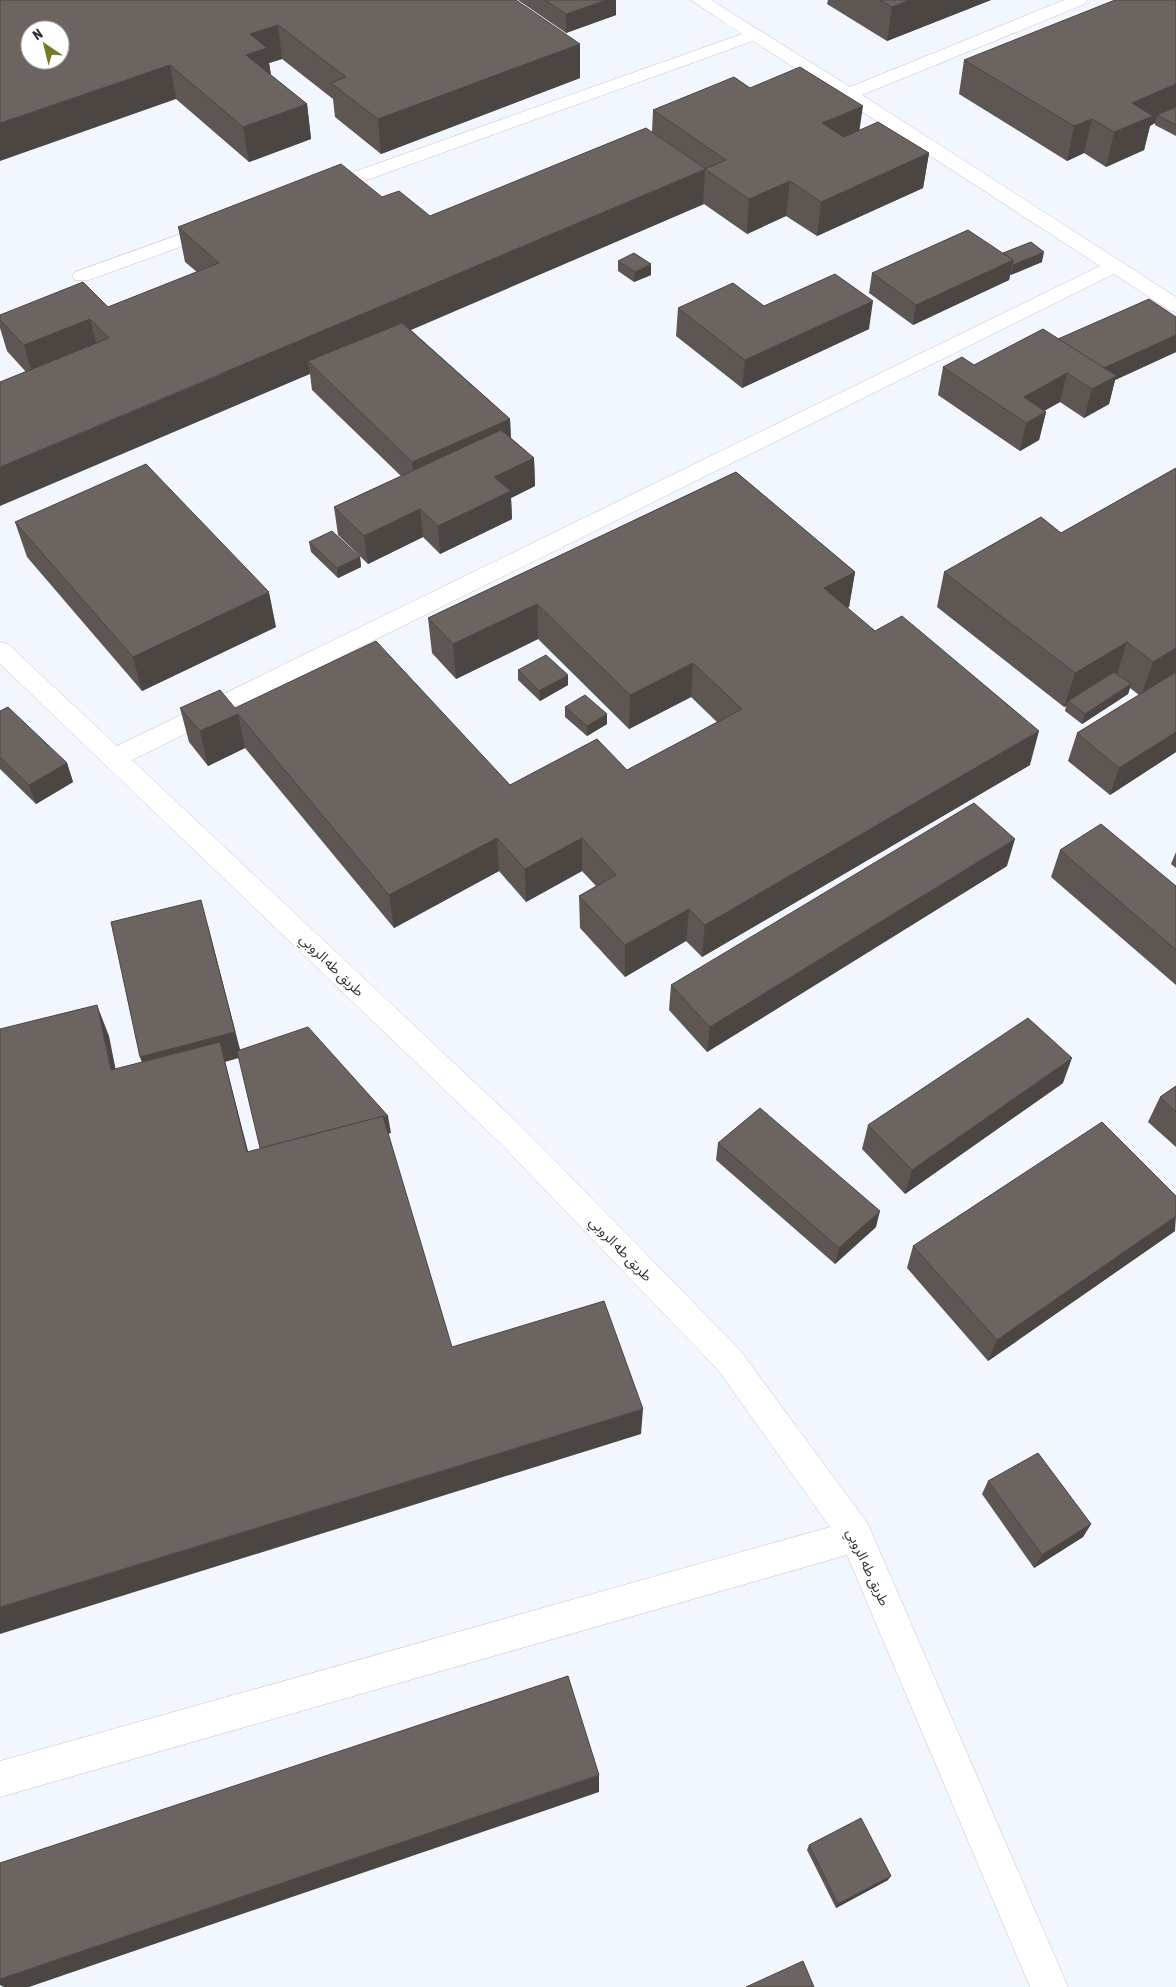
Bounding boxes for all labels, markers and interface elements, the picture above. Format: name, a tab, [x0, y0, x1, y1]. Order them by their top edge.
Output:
north arrow	[20, 20, 70, 70]
text: N	[30, 25, 46, 43]
street label: طريق طه الروبي	[294, 930, 367, 1002]
street label: طريق طه الروبي	[584, 1214, 656, 1287]
street label: طريق طه الروبي	[840, 1526, 893, 1609]

